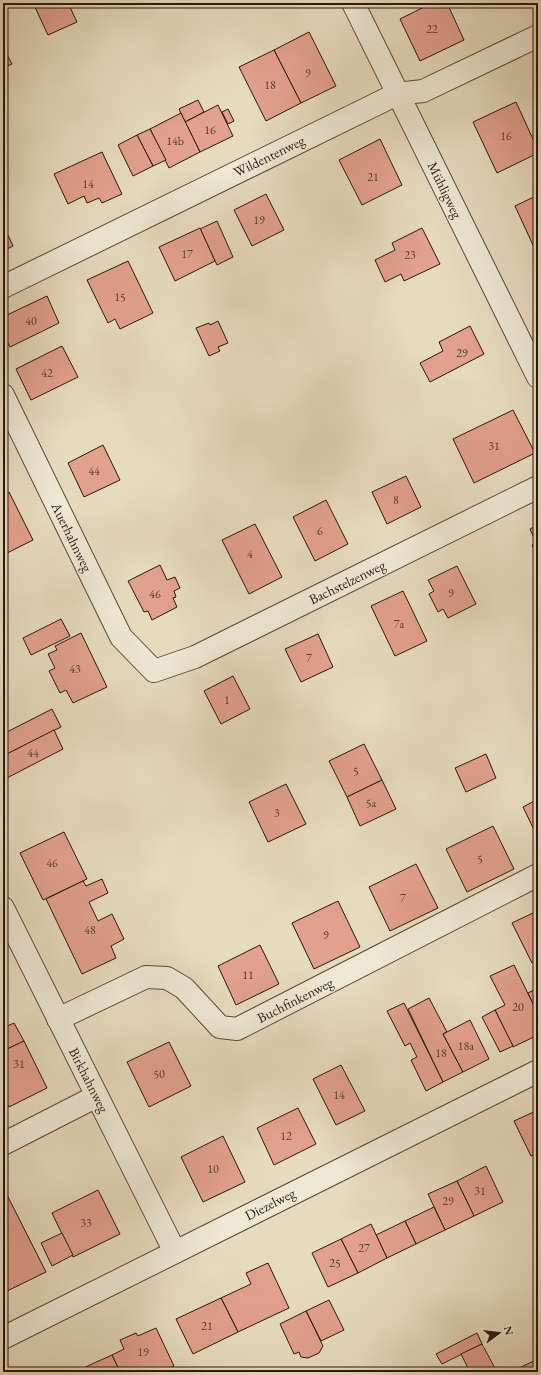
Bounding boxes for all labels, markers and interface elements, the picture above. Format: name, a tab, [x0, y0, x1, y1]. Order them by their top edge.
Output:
house number: 22	[426, 21, 438, 37]
house number: 9	[305, 65, 311, 81]
house number: 18	[264, 77, 276, 93]
house number: 16	[204, 122, 216, 138]
house number: 16	[500, 128, 512, 144]
street label: Wildentenweg	[230, 131, 308, 181]
house number: 14b	[166, 133, 184, 149]
street label: Mühligweg	[424, 159, 467, 222]
house number: 21	[367, 169, 379, 185]
house number: 14	[82, 176, 94, 192]
house number: 19	[253, 212, 265, 228]
house number: 17	[181, 246, 193, 262]
house number: 23	[404, 247, 416, 263]
house number: 15	[114, 289, 126, 305]
house number: 40	[25, 313, 37, 329]
house number: 29	[456, 345, 468, 361]
house number: 42	[41, 365, 53, 381]
house number: 31	[488, 438, 500, 454]
house number: 44	[88, 463, 100, 479]
house number: 8	[393, 492, 399, 508]
street label: Auerhahnweg	[47, 498, 97, 575]
house number: 6	[317, 523, 323, 539]
house number: 4	[247, 546, 253, 562]
street label: Bachstelzenweg	[306, 555, 389, 608]
house number: 9	[448, 585, 454, 601]
house number: 46	[149, 586, 161, 602]
house number: 7a	[394, 616, 404, 632]
house number: 7	[306, 650, 312, 666]
house number: 43	[69, 661, 81, 677]
house number: 1	[224, 692, 230, 708]
house number: 44	[27, 745, 39, 761]
house number: 5	[353, 763, 359, 779]
house number: 5a	[366, 795, 376, 811]
house number: 3	[274, 805, 280, 821]
house number: 5	[477, 851, 483, 867]
house number: 46	[46, 855, 58, 871]
house number: 7	[400, 890, 406, 906]
house number: 48	[84, 922, 96, 938]
house number: 9	[323, 927, 329, 943]
house number: 11	[242, 967, 254, 983]
street label: Buchfinkenweg	[254, 973, 337, 1027]
house number: 20	[512, 999, 524, 1015]
house number: 18a	[458, 1038, 474, 1054]
street label: Birkhahnweg	[65, 1044, 113, 1116]
house number: 18	[435, 1045, 447, 1061]
house number: 31	[13, 1056, 25, 1072]
house number: 50	[153, 1066, 165, 1082]
house number: 14	[333, 1087, 345, 1103]
house number: 12	[280, 1128, 292, 1144]
house number: 10	[207, 1161, 219, 1177]
street label: Diezelweg	[242, 1183, 299, 1224]
house number: 31	[474, 1183, 486, 1199]
house number: 29	[442, 1193, 454, 1209]
house number: 33	[80, 1215, 92, 1231]
house number: 27	[358, 1240, 370, 1256]
house number: 25	[329, 1255, 341, 1271]
north arrow	[479, 1313, 519, 1353]
house number: 21	[201, 1318, 213, 1334]
text: N	[501, 1324, 517, 1337]
house number: 19	[137, 1344, 149, 1360]

